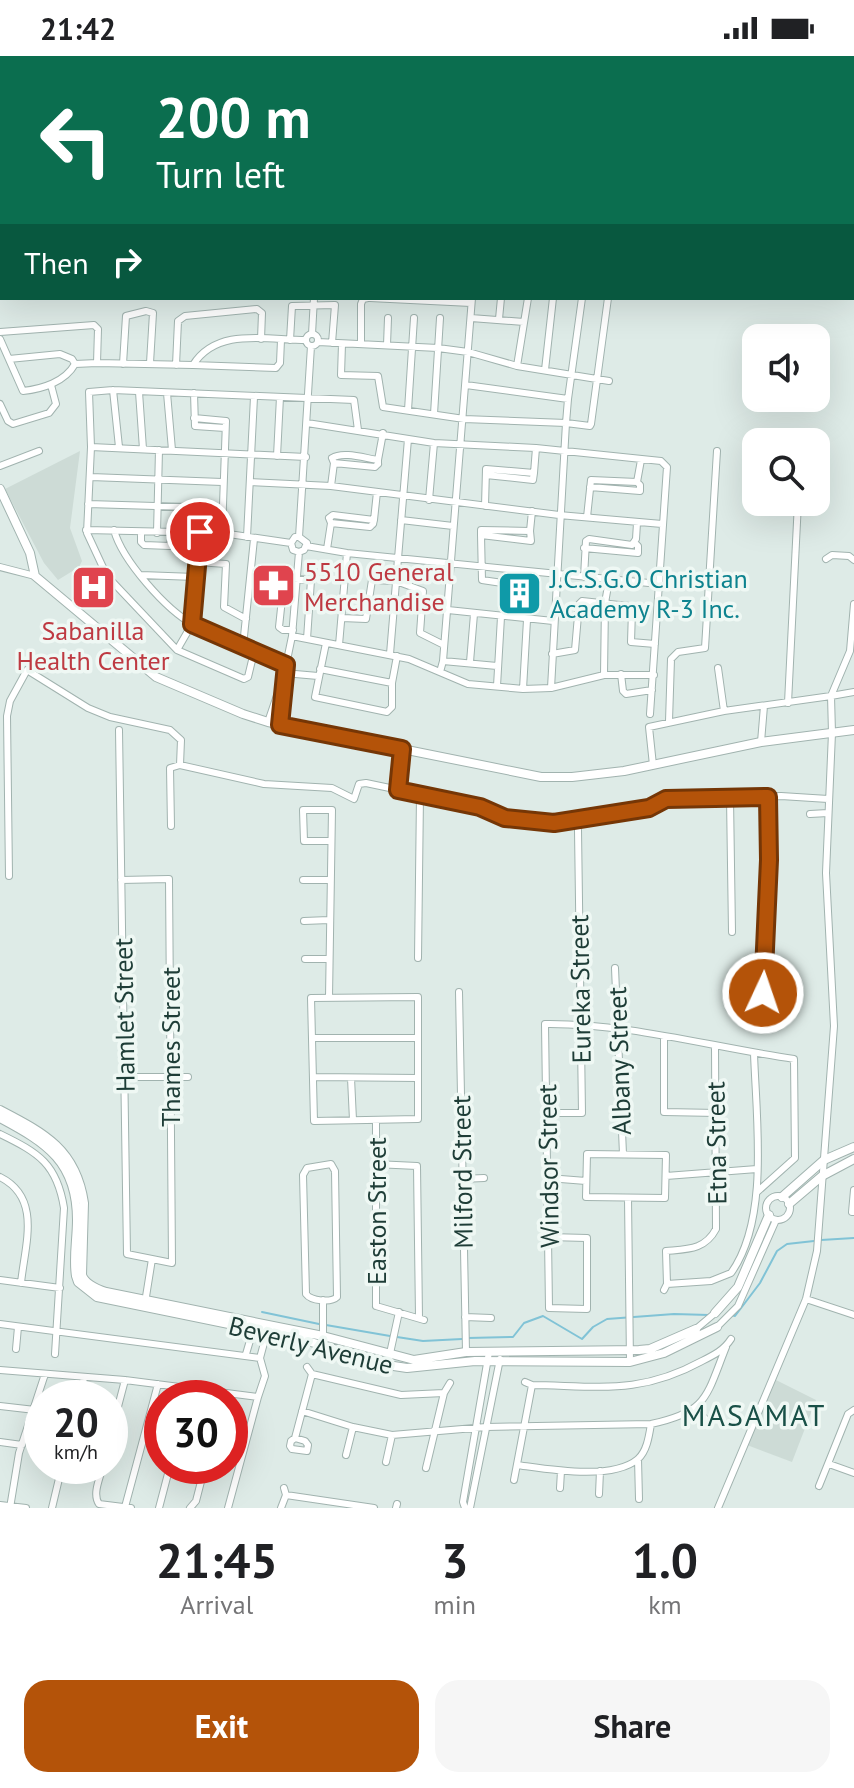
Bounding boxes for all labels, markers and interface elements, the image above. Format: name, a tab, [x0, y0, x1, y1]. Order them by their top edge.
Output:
text: 21:42	[40, 9, 116, 48]
text: 200 m	[156, 81, 311, 153]
icon: left	[24, 88, 128, 192]
text: Turn left	[156, 151, 285, 198]
icon: right	[105, 240, 149, 284]
text: Then	[24, 243, 89, 282]
map controls	[742, 324, 830, 516]
button: sound	[742, 324, 830, 412]
button: search	[742, 428, 830, 516]
pin	[166, 498, 234, 566]
icon: arrive	[178, 510, 222, 554]
place label: 5510 General Merchandise	[304, 555, 454, 618]
pharmacy icon: 5510 General Merchandise	[249, 562, 297, 610]
place label: J.C.S.G.O Christian Academy R-3 Inc.	[549, 562, 748, 625]
hospital icon: Sabanilla Health Center	[69, 563, 117, 611]
building icon: J.C.S.G.O Christian Academy R-3 Inc.	[495, 569, 543, 617]
place label: Sabanilla Health Center	[16, 614, 170, 677]
street label: Eureka Street	[562, 914, 598, 1064]
street label: Hamlet Street	[106, 937, 142, 1093]
position arrow	[721, 951, 805, 1035]
street label: Thames Street	[154, 967, 187, 1127]
street label: Albany Street	[600, 986, 638, 1136]
street label: Etna Street	[698, 1081, 734, 1205]
street label: Windsor Street	[530, 1084, 566, 1248]
street label: Milford Street	[444, 1095, 480, 1249]
street label: Easton Street	[360, 1137, 393, 1285]
street label: Beverly Avenue	[225, 1309, 397, 1381]
speed limit sign: 30	[144, 1380, 248, 1484]
district label: MASAMAT	[682, 1395, 826, 1434]
text: 20	[53, 1396, 99, 1448]
text: km/h	[54, 1439, 98, 1465]
text: 21:45	[156, 1529, 278, 1591]
text: 3	[441, 1529, 468, 1591]
text: 1.0	[632, 1529, 698, 1591]
text: Arrival	[180, 1588, 253, 1621]
text: min	[434, 1588, 476, 1621]
text: km	[648, 1588, 682, 1621]
button: Exit	[24, 1680, 419, 1772]
button: Share	[435, 1680, 830, 1772]

